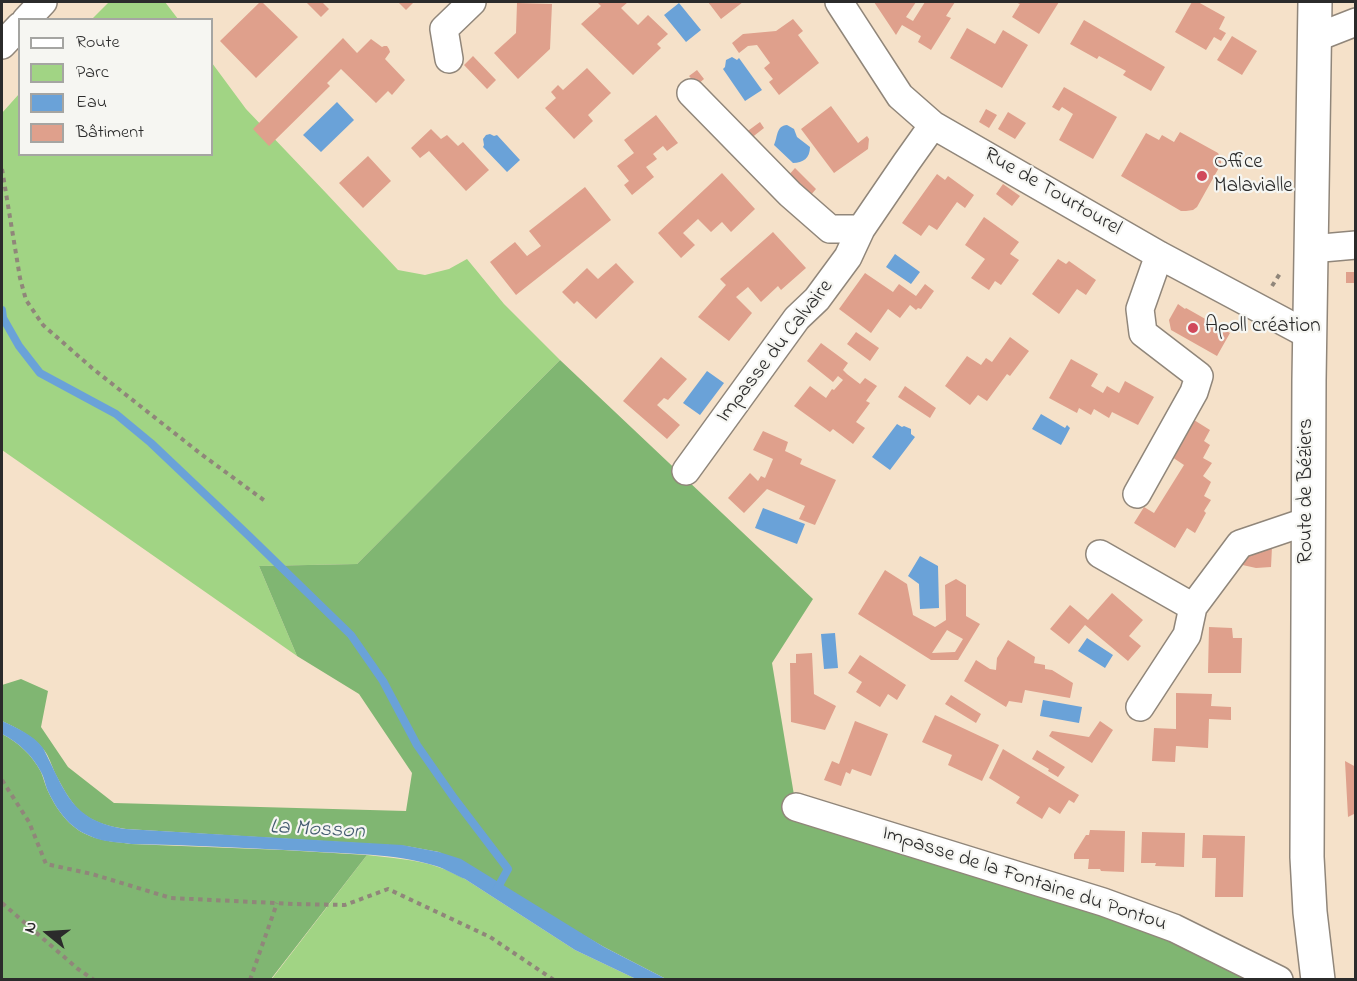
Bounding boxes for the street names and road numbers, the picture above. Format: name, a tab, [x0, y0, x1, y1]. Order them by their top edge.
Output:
street label: Rue de Tourtourel	[979, 143, 1125, 243]
street label: Impasse du Calvaire	[712, 275, 840, 429]
street label: Route de Béziers	[1295, 418, 1321, 564]
street label: Impasse de la Fontaine du Pontou	[878, 822, 1170, 938]

